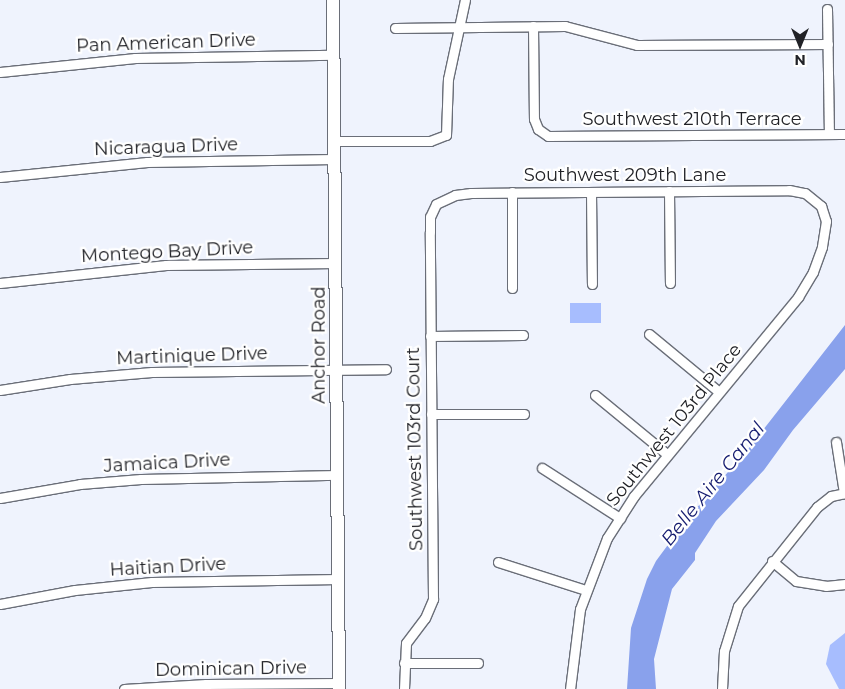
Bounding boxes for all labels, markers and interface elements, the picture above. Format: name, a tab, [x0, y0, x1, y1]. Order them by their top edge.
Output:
north arrow	[775, 20, 825, 70]
street label: Pan American Drive	[76, 29, 256, 57]
text: N	[794, 51, 806, 69]
street label: Southwest 210th Terrace	[582, 108, 802, 130]
street label: Nicaragua Drive	[94, 134, 238, 160]
street label: Southwest 209th Lane	[524, 164, 726, 186]
street label: Montego Bay Drive	[80, 237, 254, 267]
street label: Anchor Road	[308, 286, 330, 404]
street label: Southwest 103rd Place	[602, 340, 746, 510]
street label: Martinique Drive	[116, 343, 268, 369]
street label: Southwest 103rd Court	[402, 347, 428, 551]
water label: Belle Aire Canal	[656, 418, 770, 550]
street label: Jamaica Drive	[103, 449, 231, 477]
street label: Haitian Drive	[109, 553, 227, 581]
street label: Dominican Drive	[155, 657, 307, 681]

